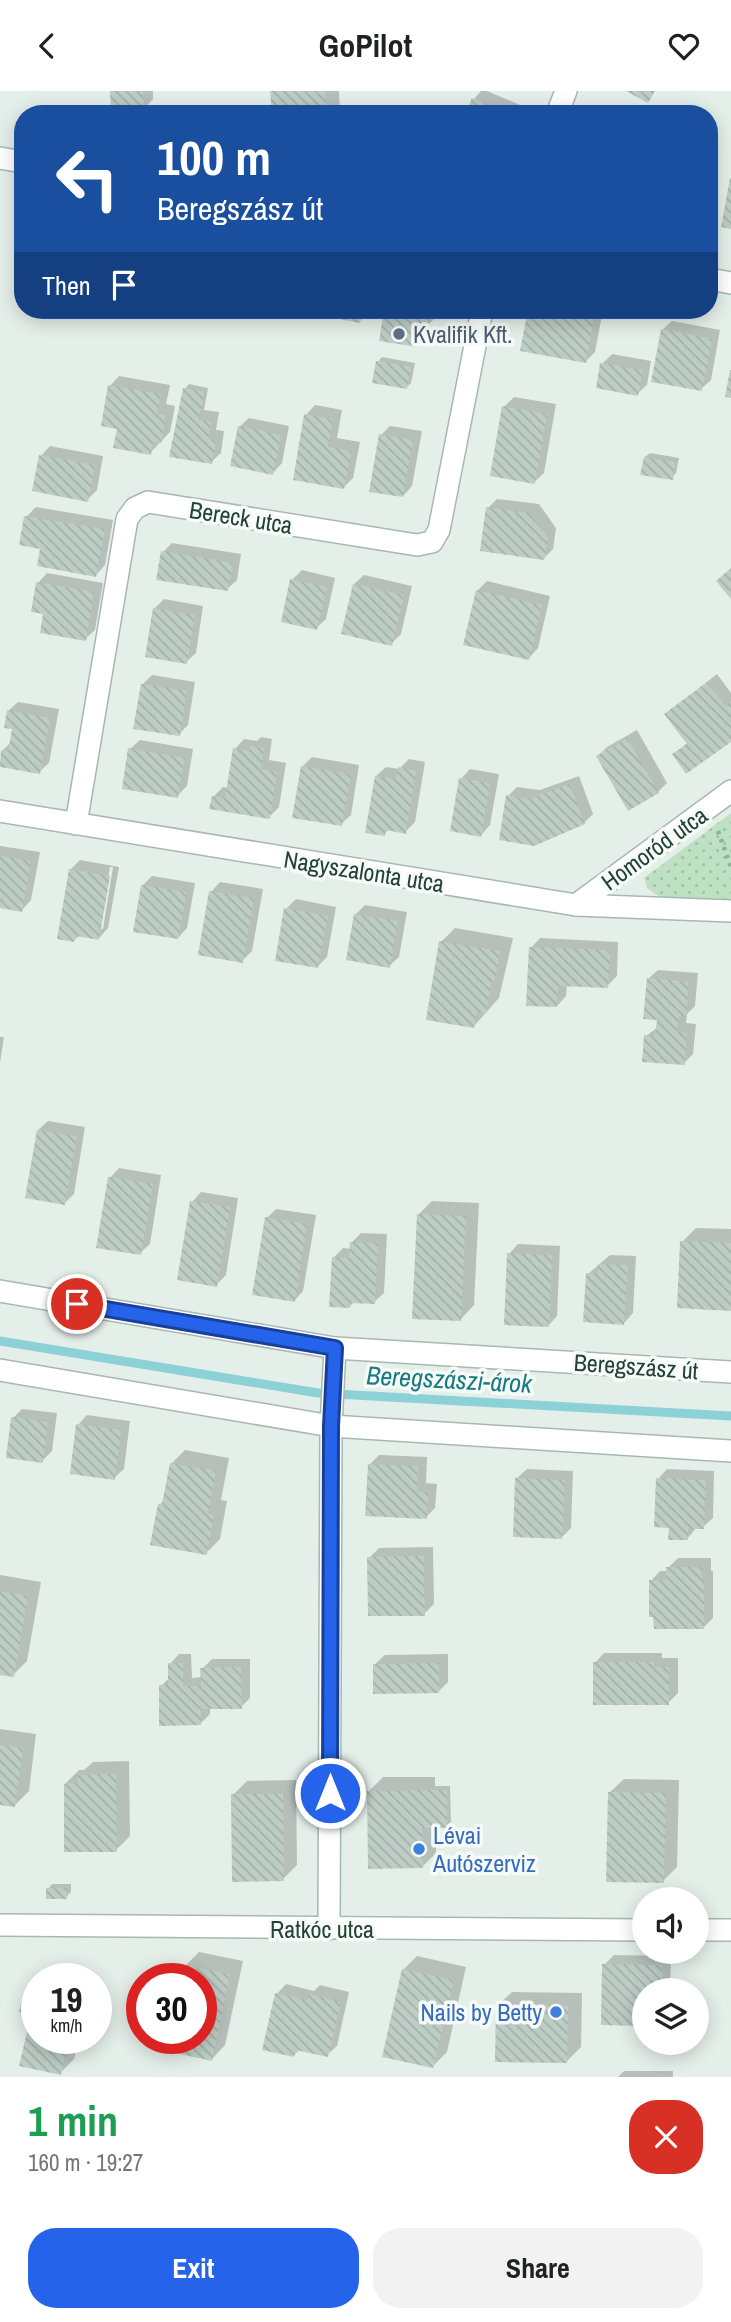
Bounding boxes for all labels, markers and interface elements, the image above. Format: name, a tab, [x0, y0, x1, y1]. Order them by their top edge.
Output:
text: GoPilot	[319, 24, 412, 67]
icon: back	[28, 27, 66, 65]
icon: heart	[665, 27, 703, 65]
text: 100 m	[157, 124, 271, 190]
icon: left	[42, 133, 133, 224]
text: Beregszász út	[157, 187, 323, 230]
icon: arrive	[105, 266, 143, 304]
text: Then	[42, 268, 91, 303]
place label: Kvalifik Kft.	[413, 318, 513, 350]
marker: Kvalifik Kft.	[391, 326, 407, 342]
street label: Bereck utca	[187, 493, 295, 541]
street label: Homoród utca	[595, 799, 713, 897]
street label: Nagyszalonta utca	[282, 843, 447, 899]
pin	[47, 1274, 107, 1334]
icon: arrive	[58, 1285, 96, 1323]
street label: Beregszász út	[573, 1346, 700, 1386]
water label: Beregszászi-árok	[365, 1357, 534, 1401]
position arrow	[293, 1756, 367, 1830]
place label: Lévai Autószerviz	[432, 1819, 536, 1879]
marker: Lévai Autószerviz	[411, 1841, 427, 1857]
map controls	[632, 1887, 709, 2055]
button: sound	[632, 1887, 709, 1964]
street label: Ratkóc utca	[270, 1913, 374, 1945]
speed limit sign: 30	[126, 1963, 217, 2054]
text: 19	[51, 1976, 82, 2023]
button: layers	[632, 1978, 709, 2055]
place label: Nails by Betty	[421, 1996, 542, 2028]
marker: Nails by Betty	[548, 2004, 564, 2020]
text: km/h	[51, 2013, 83, 2038]
text: 1 min	[28, 2093, 118, 2149]
button: close	[629, 2100, 703, 2174]
text: 160 m · 19:27	[28, 2147, 143, 2178]
button: Exit	[28, 2228, 359, 2308]
button: Share	[373, 2228, 703, 2308]

